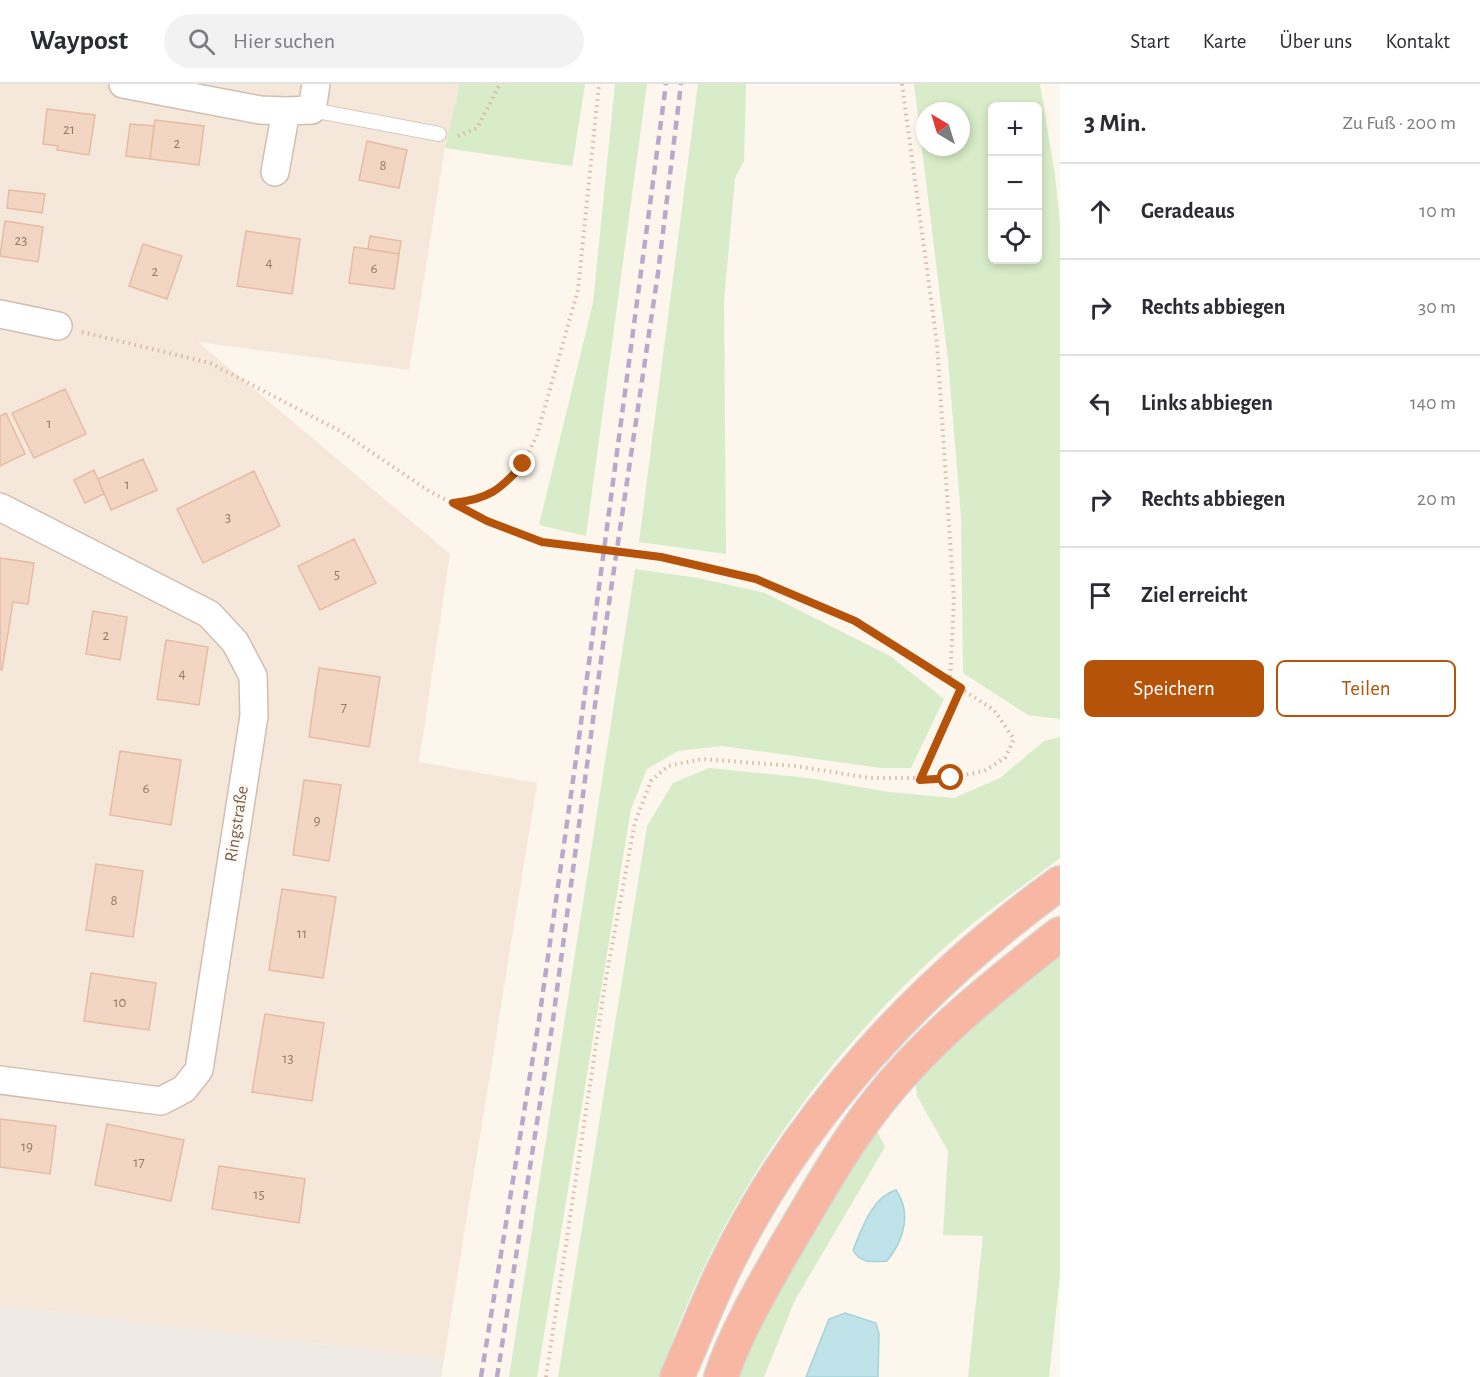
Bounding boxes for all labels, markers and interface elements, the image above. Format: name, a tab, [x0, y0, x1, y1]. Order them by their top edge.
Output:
search box	[164, 14, 584, 68]
icon: search	[185, 25, 218, 58]
text: Waypost	[30, 27, 128, 55]
text: Hier suchen	[233, 30, 335, 52]
text: Start	[1130, 31, 1170, 52]
text: Karte	[1203, 31, 1246, 52]
text: Über uns	[1279, 31, 1352, 52]
text: Kontakt	[1385, 31, 1450, 52]
north arrow	[916, 102, 970, 156]
map controls	[988, 102, 1042, 264]
button: +	[988, 102, 1042, 156]
text: 3 Min.	[1084, 110, 1146, 136]
text: Zu Fuß · 200 m	[1343, 113, 1456, 133]
house number: 21	[63, 122, 75, 137]
house number: 2	[174, 136, 181, 151]
button: −	[988, 156, 1042, 210]
house number: 8	[379, 158, 387, 173]
icon: ahead	[1084, 195, 1117, 228]
text: Geradeaus	[1141, 200, 1235, 222]
text: 10 m	[1419, 201, 1456, 221]
button: locate	[988, 210, 1042, 264]
house number: 23	[14, 233, 28, 248]
house number: 4	[265, 255, 273, 270]
house number: 6	[370, 261, 378, 276]
house number: 2	[152, 264, 159, 279]
icon: right	[1084, 291, 1117, 324]
text: Rechts abbiegen	[1141, 296, 1285, 318]
text: 30 m	[1418, 297, 1456, 317]
icon: left	[1084, 387, 1117, 420]
text: Links abbiegen	[1141, 392, 1273, 414]
text: 140 m	[1410, 393, 1456, 413]
house number: 1	[46, 416, 52, 431]
route end	[509, 450, 535, 476]
house number: 1	[124, 477, 130, 492]
icon: right	[1084, 483, 1117, 516]
text: Rechts abbiegen	[1141, 488, 1285, 510]
text: 20 m	[1417, 489, 1456, 509]
house number: 3	[225, 510, 231, 525]
house number: 5	[334, 567, 340, 582]
icon: arrive	[1084, 579, 1117, 612]
text: Ziel erreicht	[1141, 584, 1248, 606]
house number: 2	[103, 628, 110, 643]
button: Speichern	[1084, 660, 1264, 717]
button: Teilen	[1276, 660, 1456, 717]
house number: 4	[178, 666, 186, 681]
house number: 7	[341, 700, 347, 715]
route start	[937, 764, 963, 790]
house number: 6	[142, 781, 150, 796]
street label: Ringstraße	[222, 785, 252, 863]
house number: 9	[313, 813, 321, 828]
house number: 8	[110, 893, 118, 908]
house number: 11	[297, 926, 307, 941]
house number: 10	[113, 995, 127, 1010]
house number: 13	[282, 1051, 294, 1066]
house number: 19	[21, 1139, 33, 1154]
house number: 17	[133, 1155, 145, 1170]
house number: 15	[253, 1187, 265, 1202]

